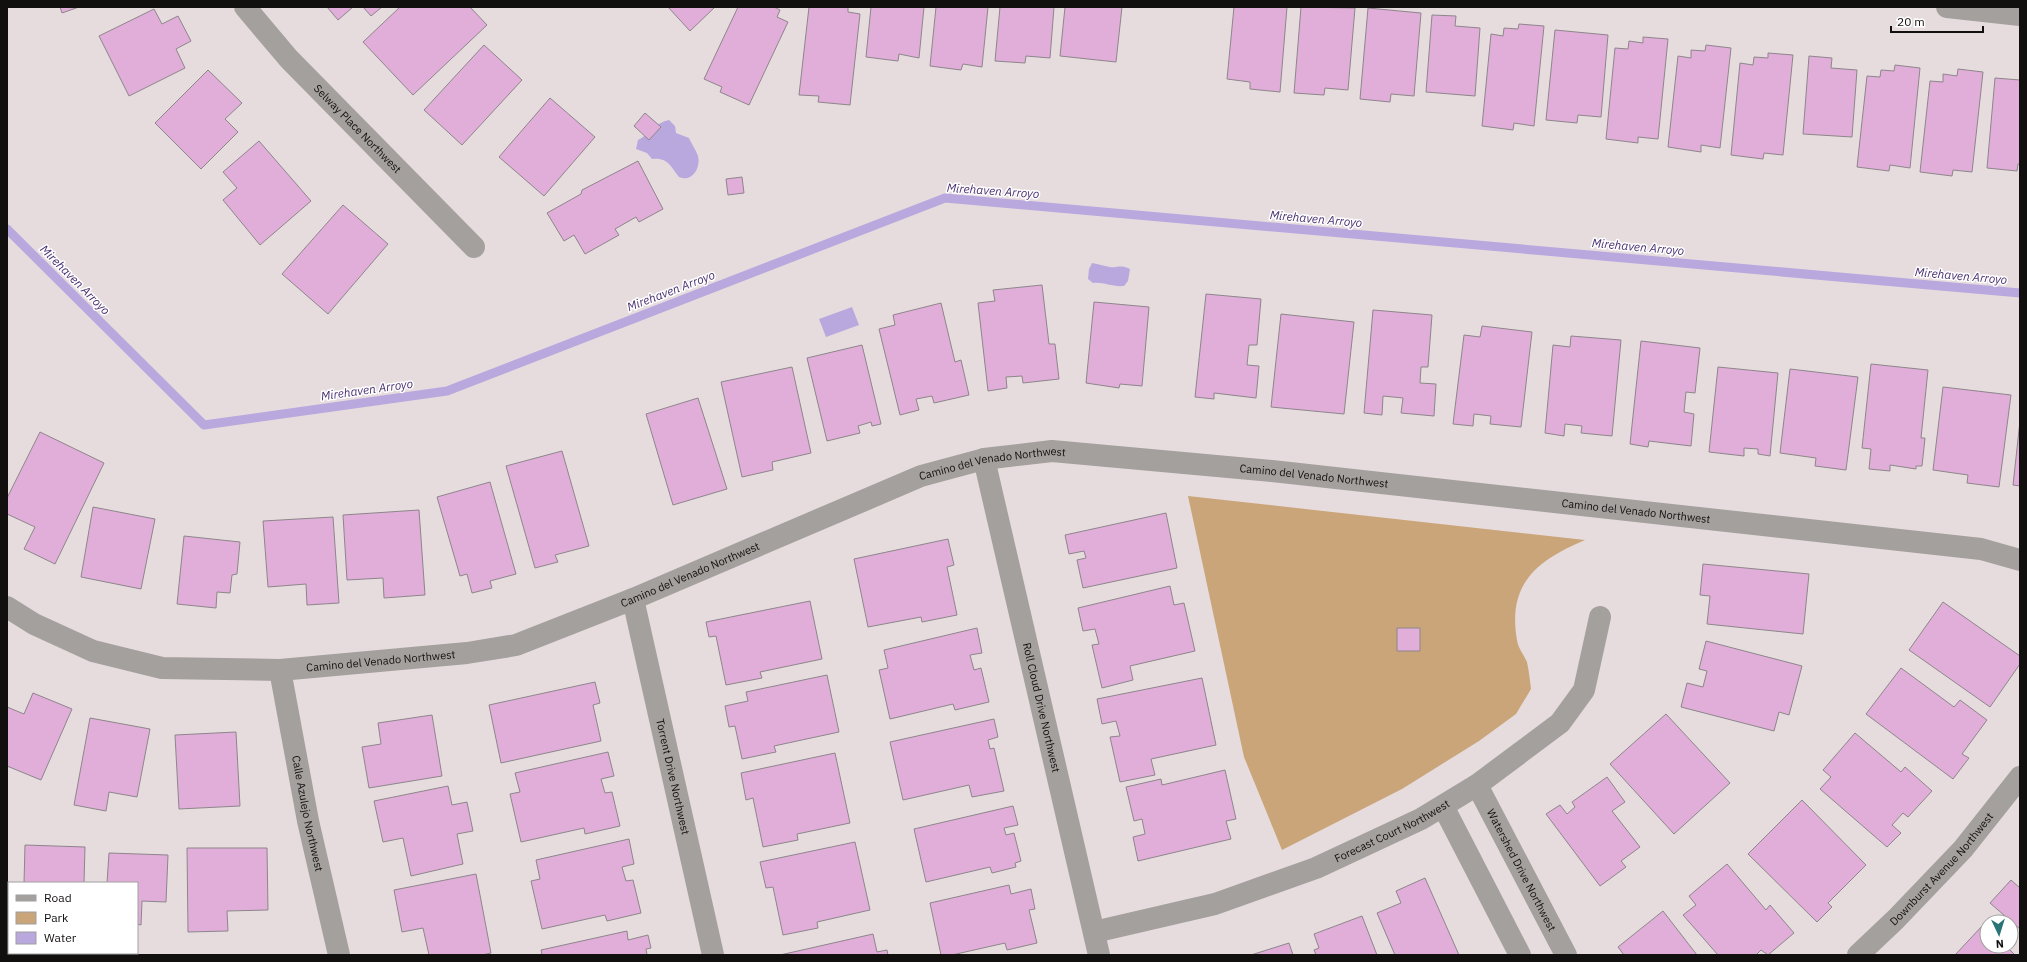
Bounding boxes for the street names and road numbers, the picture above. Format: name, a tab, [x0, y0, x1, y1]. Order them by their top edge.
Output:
street label: Selway Place Northwest	[311, 81, 404, 176]
street label: Camino del Venado Northwest	[917, 444, 1067, 483]
street label: Camino del Venado Northwest	[1239, 461, 1389, 491]
street label: Camino del Venado Northwest	[1561, 496, 1711, 526]
street label: Camino del Venado Northwest	[619, 539, 762, 610]
street label: Roll Cloud Drive Northwest	[1020, 641, 1063, 774]
street label: Camino del Venado Northwest	[306, 647, 456, 675]
street label: Torrent Drive Northwest	[653, 717, 693, 836]
street label: Calle Azulejo Northwest	[289, 754, 326, 873]
street label: Forecast Court Northwest	[1332, 796, 1452, 865]
street label: Watershed Drive Northwest	[1484, 807, 1559, 934]
street label: Downburst Avenue Northwest	[1887, 810, 1996, 928]

